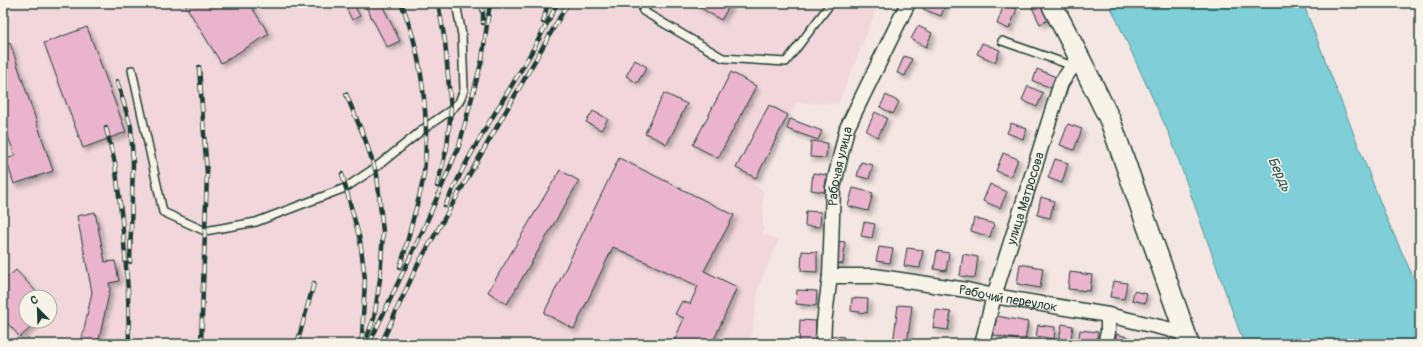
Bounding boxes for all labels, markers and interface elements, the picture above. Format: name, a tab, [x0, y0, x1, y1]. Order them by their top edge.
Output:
street label: Рабочая улица	[825, 125, 856, 206]
street label: улица Матросова	[1003, 150, 1048, 248]
water label: Бердь	[1264, 154, 1295, 195]
street label: Рабочий переулок	[958, 282, 1059, 315]
north arrow	[18, 289, 58, 329]
text: С	[29, 293, 40, 308]

